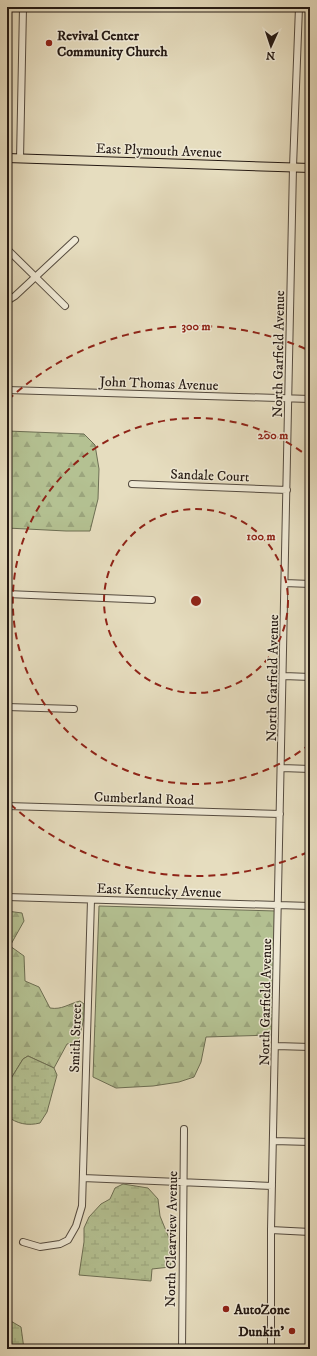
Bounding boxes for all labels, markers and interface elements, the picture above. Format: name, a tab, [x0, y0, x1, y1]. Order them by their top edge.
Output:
north arrow	[251, 26, 291, 66]
place label: Revival Center Community Church	[57, 27, 168, 61]
marker: Revival Center Community Church	[44, 38, 54, 48]
text: N	[266, 48, 275, 62]
street label: East Plymouth Avenue	[96, 140, 222, 162]
street label: North Garfield Avenue	[269, 290, 289, 418]
text: 300 m	[182, 319, 210, 334]
street label: John Thomas Avenue	[97, 373, 219, 395]
text: 200 m	[258, 428, 288, 443]
street label: Sandale Court	[170, 466, 250, 486]
text: 100 m	[247, 529, 275, 544]
centre of rings	[189, 594, 203, 608]
street label: North Garfield Avenue	[263, 614, 283, 742]
street label: Cumberland Road	[93, 788, 194, 810]
street label: East Kentucky Avenue	[96, 880, 222, 902]
street label: North Garfield Avenue	[256, 938, 276, 1066]
street label: Smith Street	[66, 1003, 86, 1073]
street label: North Clearview Avenue	[162, 1170, 182, 1307]
place label: AutoZone	[233, 1301, 290, 1319]
marker: AutoZone	[221, 1304, 231, 1314]
place label: Dunkin'	[238, 1323, 284, 1341]
marker: Dunkin'	[287, 1326, 297, 1336]

